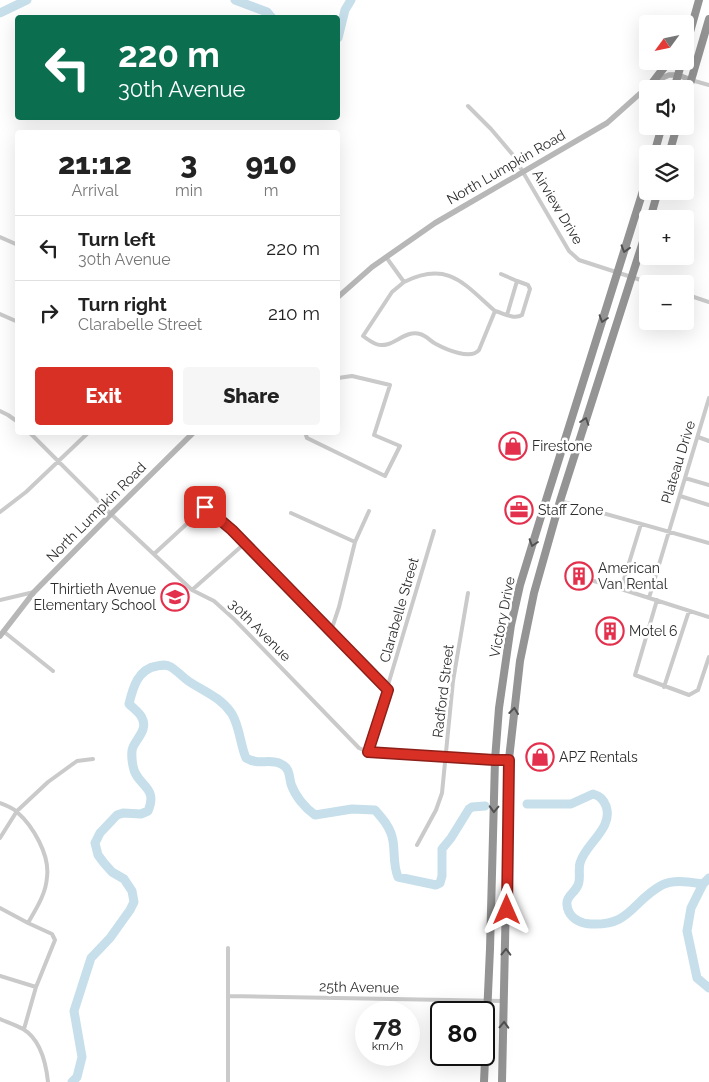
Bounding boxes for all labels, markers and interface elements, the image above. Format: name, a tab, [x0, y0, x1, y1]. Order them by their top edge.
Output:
north arrow	[639, 15, 694, 70]
map controls	[639, 15, 694, 330]
text: 220 m	[118, 34, 220, 75]
icon: left	[35, 35, 100, 100]
text: 30th Avenue	[118, 76, 246, 102]
button: sound	[639, 80, 694, 135]
street label: North Lumpkin Road	[444, 127, 568, 207]
button: layers	[639, 145, 694, 200]
text: 21:12	[58, 146, 132, 181]
text: 3	[180, 146, 197, 181]
text: 910	[245, 146, 297, 181]
street label: Airview Drive	[530, 167, 586, 247]
text: Arrival	[72, 181, 118, 200]
text: min	[175, 181, 202, 200]
text: m	[264, 181, 279, 200]
button: +	[639, 210, 694, 265]
text: Turn left	[78, 228, 155, 250]
icon: left	[35, 234, 63, 262]
text: 220 m	[266, 237, 320, 259]
one-way arrow	[621, 244, 631, 252]
text: 30th Avenue	[78, 250, 171, 269]
button: −	[639, 275, 694, 330]
text: Turn right	[78, 293, 167, 315]
icon: right	[35, 299, 63, 327]
text: 210 m	[268, 302, 320, 324]
one-way arrow	[599, 314, 609, 323]
text: Clarabelle Street	[78, 315, 202, 334]
button: Exit	[35, 367, 173, 425]
button: Share	[183, 367, 320, 425]
one-way arrow	[579, 417, 589, 426]
street label: Plateau Drive	[658, 419, 698, 505]
shop icon: Firestone	[498, 431, 528, 461]
place label: Firestone	[532, 438, 592, 454]
street label: North Lumpkin Road	[43, 459, 149, 565]
pin	[184, 486, 226, 528]
icon: arrive	[191, 493, 219, 521]
office icon: Staff Zone	[504, 495, 534, 525]
place label: Staff Zone	[538, 502, 603, 518]
one-way arrow	[528, 539, 538, 547]
street label: Clarabelle Street	[376, 555, 422, 664]
place label: American Van Rental	[598, 560, 668, 592]
building icon: American Van Rental	[564, 561, 594, 591]
street label: Victory Drive	[486, 575, 518, 659]
place label: Thirtieth Avenue Elementary School	[33, 581, 156, 613]
school or university icon: Thirtieth Avenue Elementary School	[160, 582, 190, 612]
street label: 30th Avenue	[226, 596, 294, 664]
building icon: Motel 6	[595, 616, 625, 646]
place label: Motel 6	[629, 623, 678, 639]
street label: Radford Street	[429, 643, 457, 739]
one-way arrow	[508, 707, 519, 715]
shop icon: APZ Rentals	[525, 742, 555, 772]
place label: APZ Rentals	[559, 749, 638, 765]
one-way arrow	[489, 806, 499, 813]
position arrow	[480, 883, 532, 935]
one-way arrow	[501, 948, 511, 956]
street label: 25th Avenue	[319, 978, 399, 996]
speed limit sign: 80	[430, 1001, 495, 1066]
text: 78	[373, 1012, 402, 1042]
one-way arrow	[499, 1021, 510, 1029]
text: km/h	[372, 1039, 403, 1053]

